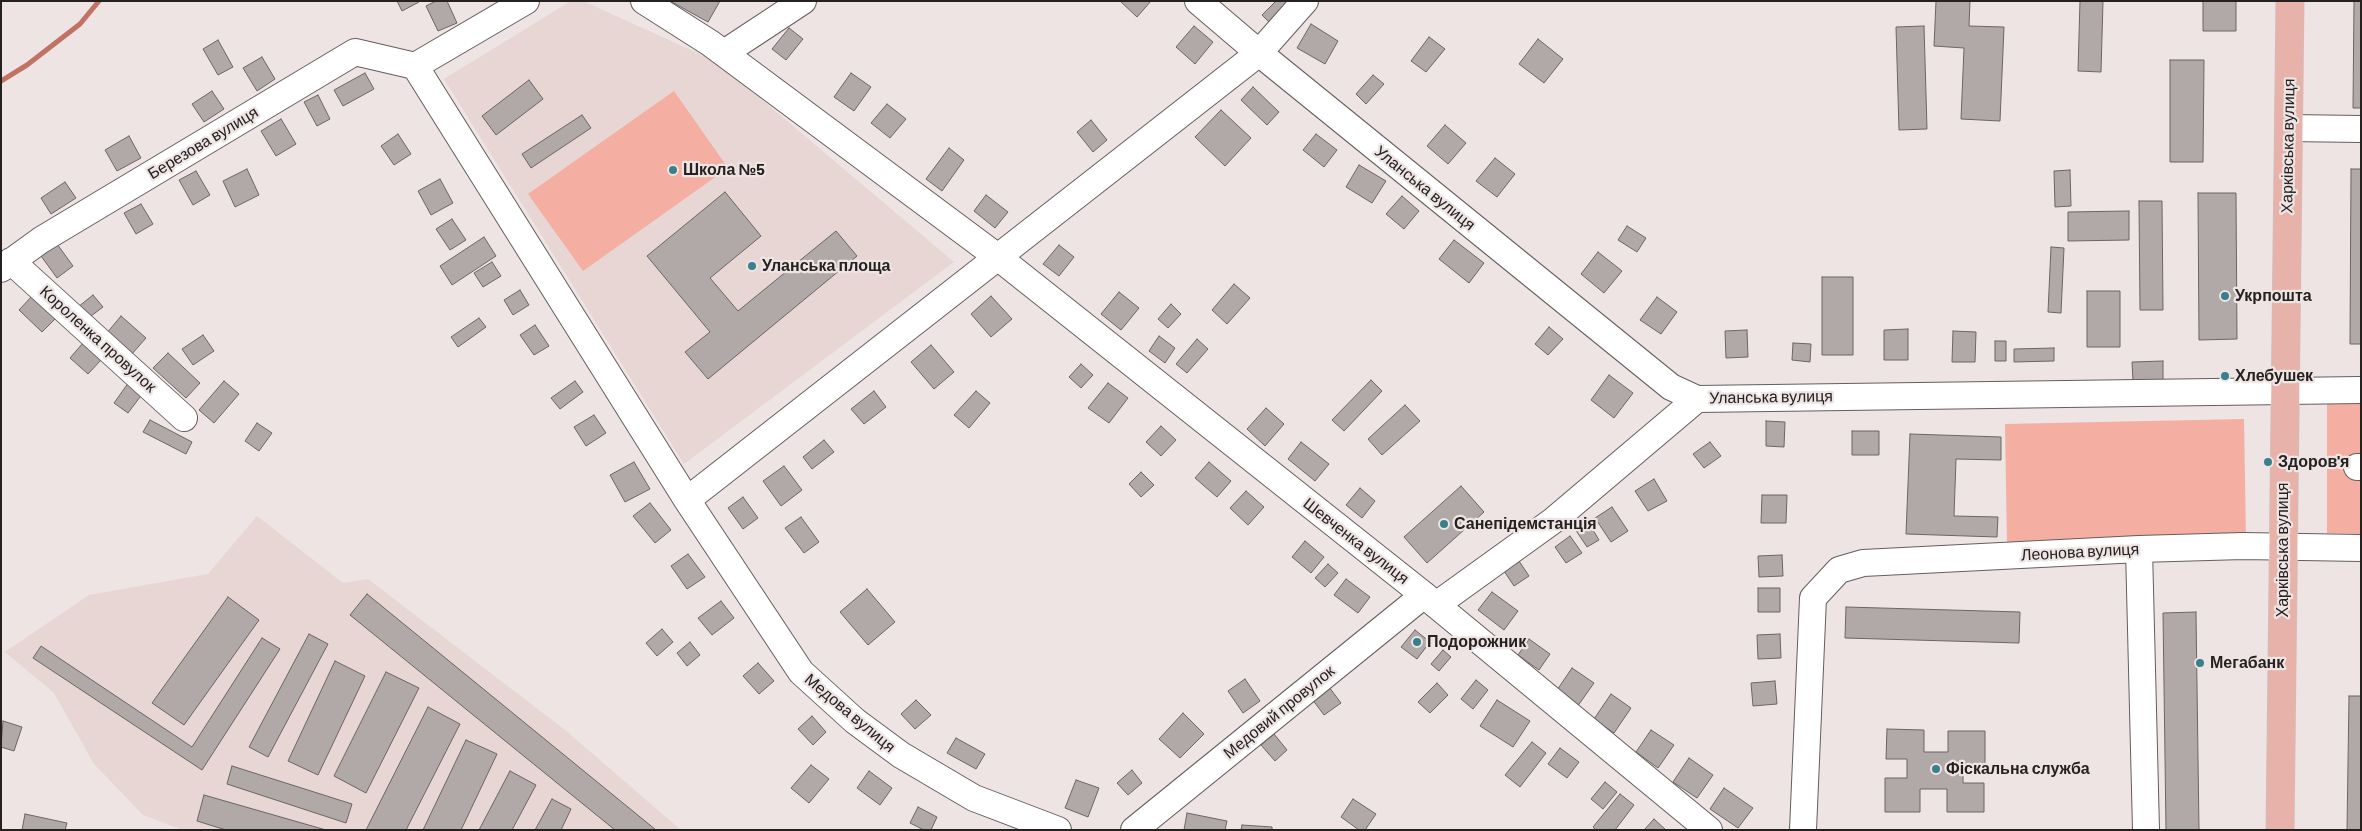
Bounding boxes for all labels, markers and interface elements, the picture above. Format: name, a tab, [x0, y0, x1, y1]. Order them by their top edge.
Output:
street label: Харківська вулиця	[2277, 78, 2299, 214]
street label: Березова вулиця	[144, 103, 262, 183]
street label: Уланська вулиця	[1371, 142, 1479, 234]
place label: Школа №5	[683, 160, 765, 180]
marker: Школа №5	[667, 164, 679, 176]
place label: Уланська площа	[762, 256, 890, 276]
marker: Уланська площа	[746, 260, 758, 272]
street label: Короленка провулок	[36, 282, 160, 396]
place label: Укрпошта	[2235, 286, 2312, 306]
marker: Укрпошта	[2219, 290, 2231, 302]
place label: Хлебушек	[2235, 366, 2313, 386]
marker: Хлебушек	[2219, 370, 2231, 382]
street label: Уланська вулиця	[1709, 386, 1833, 408]
place label: Здоров'я	[2278, 452, 2349, 472]
marker: Здоров'я	[2262, 456, 2274, 468]
street label: Харківська вулиця	[2273, 482, 2293, 618]
street label: Шевченка вулиця	[1299, 494, 1413, 588]
place label: Санепідемстанція	[1454, 514, 1597, 534]
marker: Санепідемстанція	[1438, 518, 1450, 530]
street label: Леонова вулиця	[2020, 539, 2140, 565]
place label: Подорожник	[1427, 632, 1526, 652]
marker: Подорожник	[1411, 636, 1423, 648]
place label: Мегабанк	[2210, 653, 2284, 673]
marker: Мегабанк	[2194, 657, 2206, 669]
street label: Медовий провулок	[1220, 661, 1338, 763]
street label: Медова вулиця	[801, 669, 899, 757]
place label: Фіскальна служба	[1946, 759, 2090, 779]
marker: Фіскальна служба	[1930, 763, 1942, 775]

